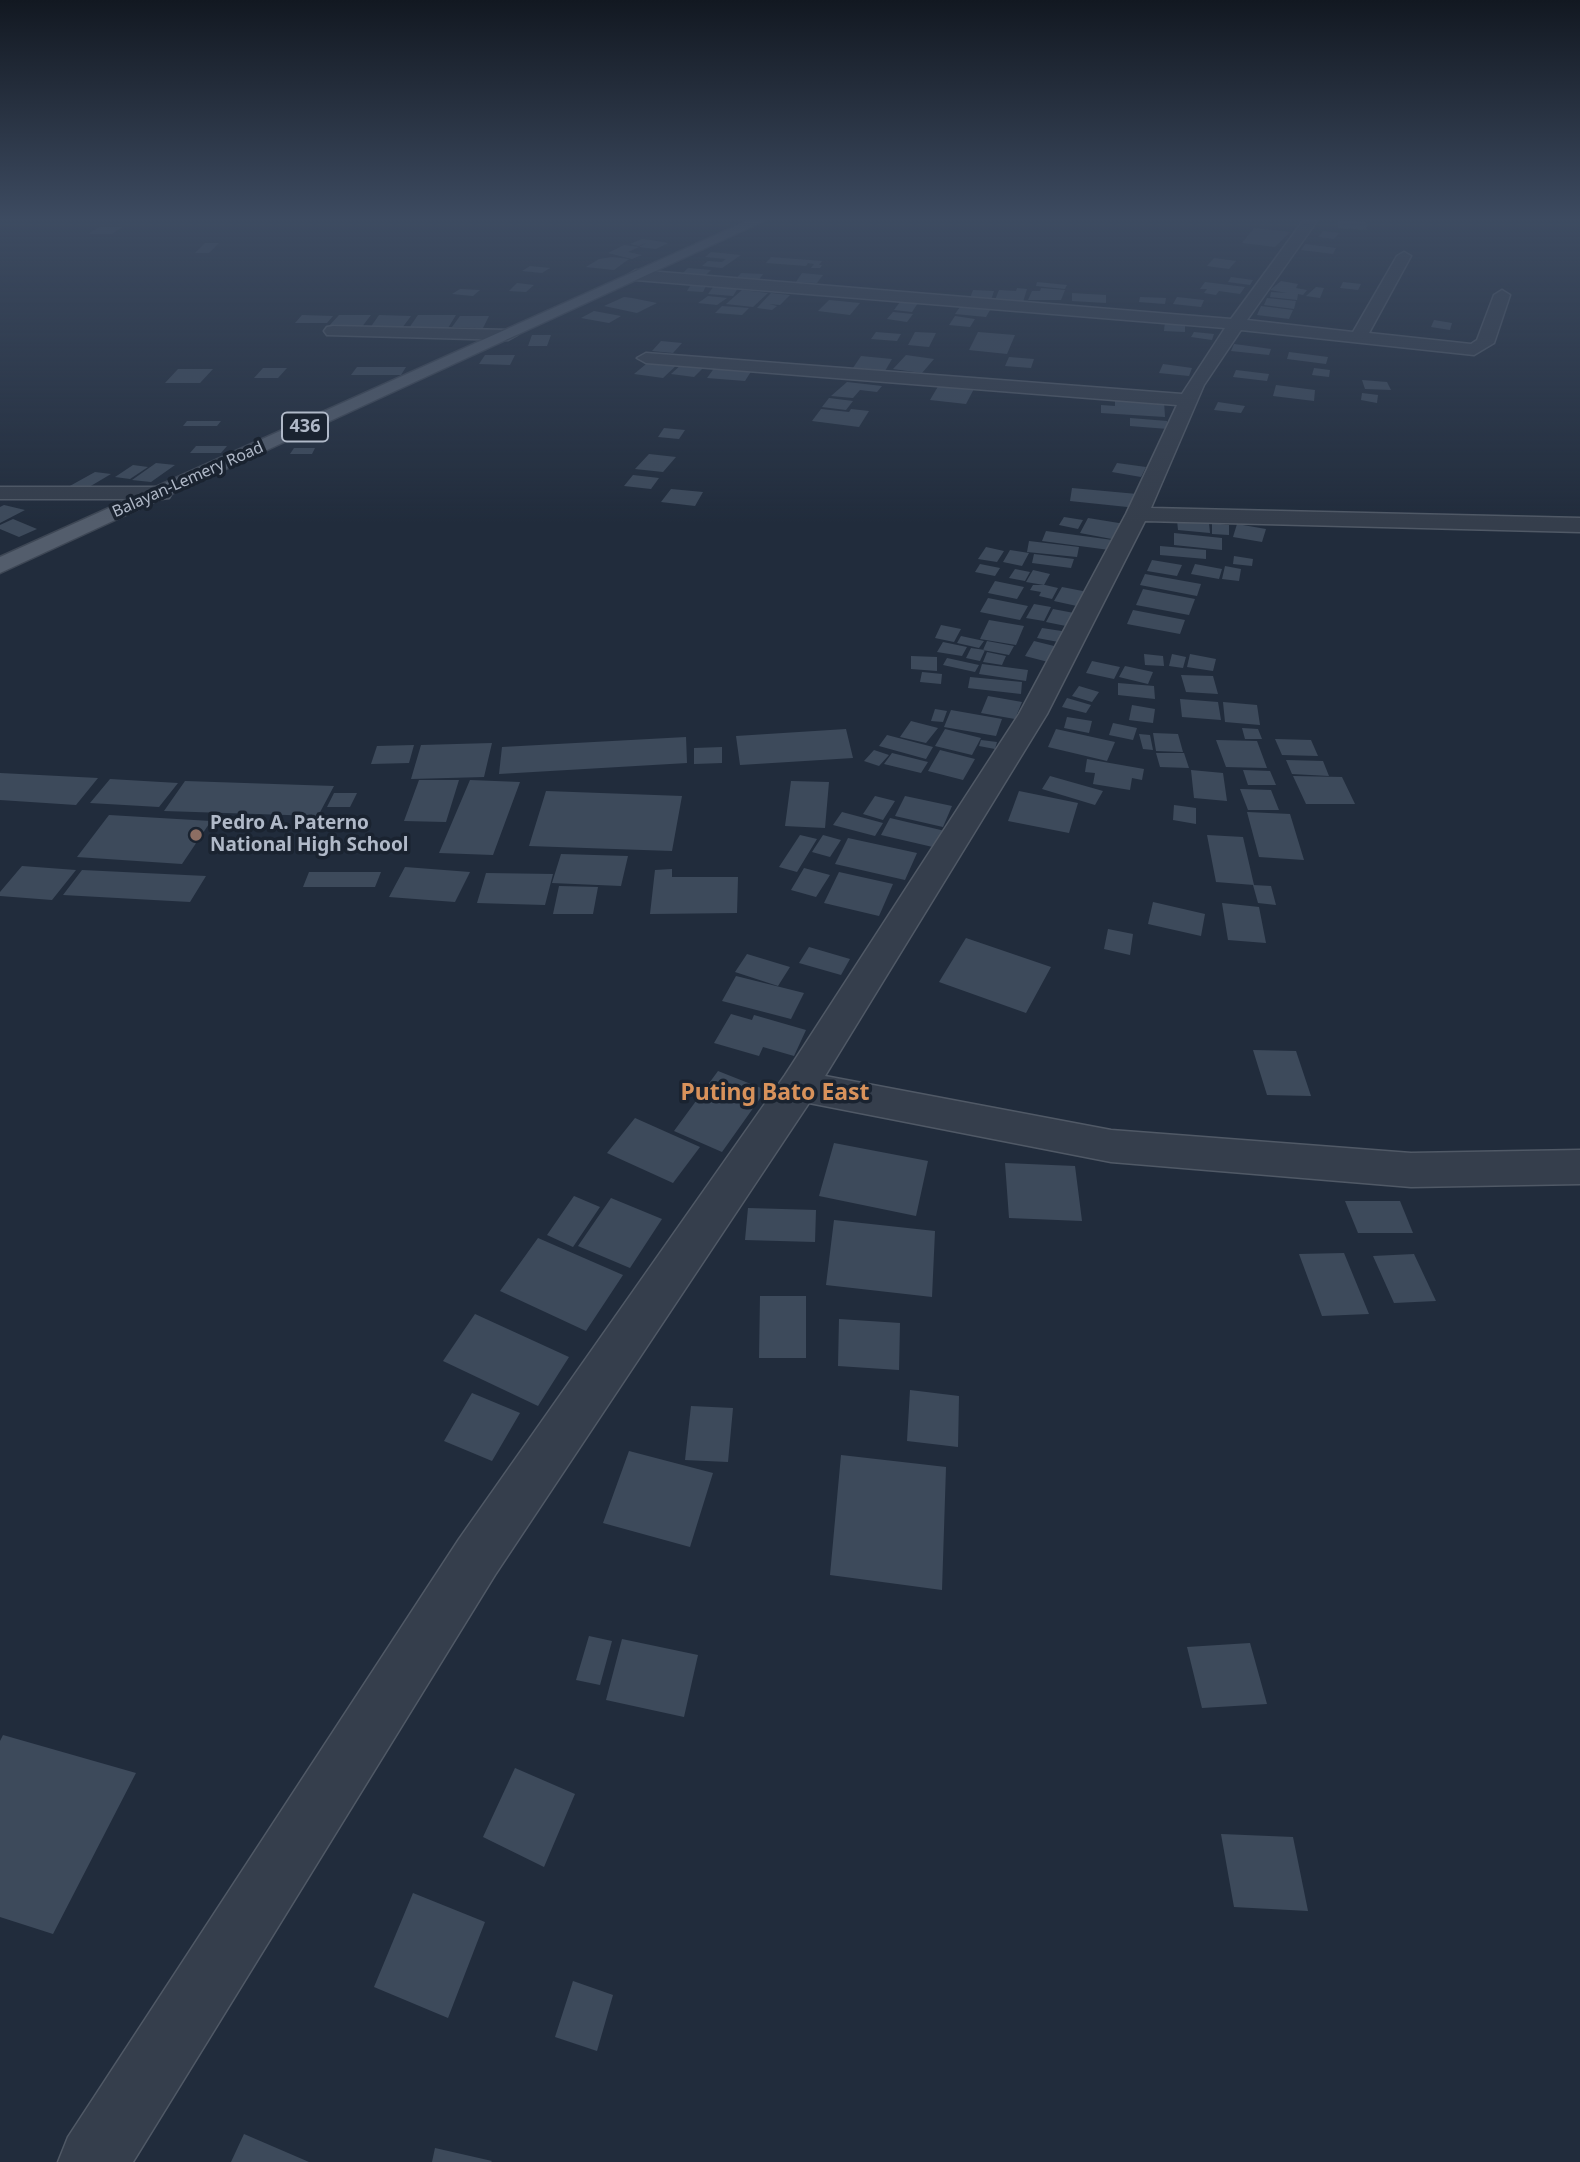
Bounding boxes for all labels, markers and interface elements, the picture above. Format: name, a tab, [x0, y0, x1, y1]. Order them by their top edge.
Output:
road number: 436	[282, 412, 328, 442]
street label: Balayan-Lemery Road	[109, 438, 267, 522]
place label: Pedro A. Paterno National High School	[210, 813, 409, 857]
marker: Pedro A. Paterno National High School	[188, 827, 204, 843]
district label: Puting Bato East	[680, 1079, 870, 1107]

